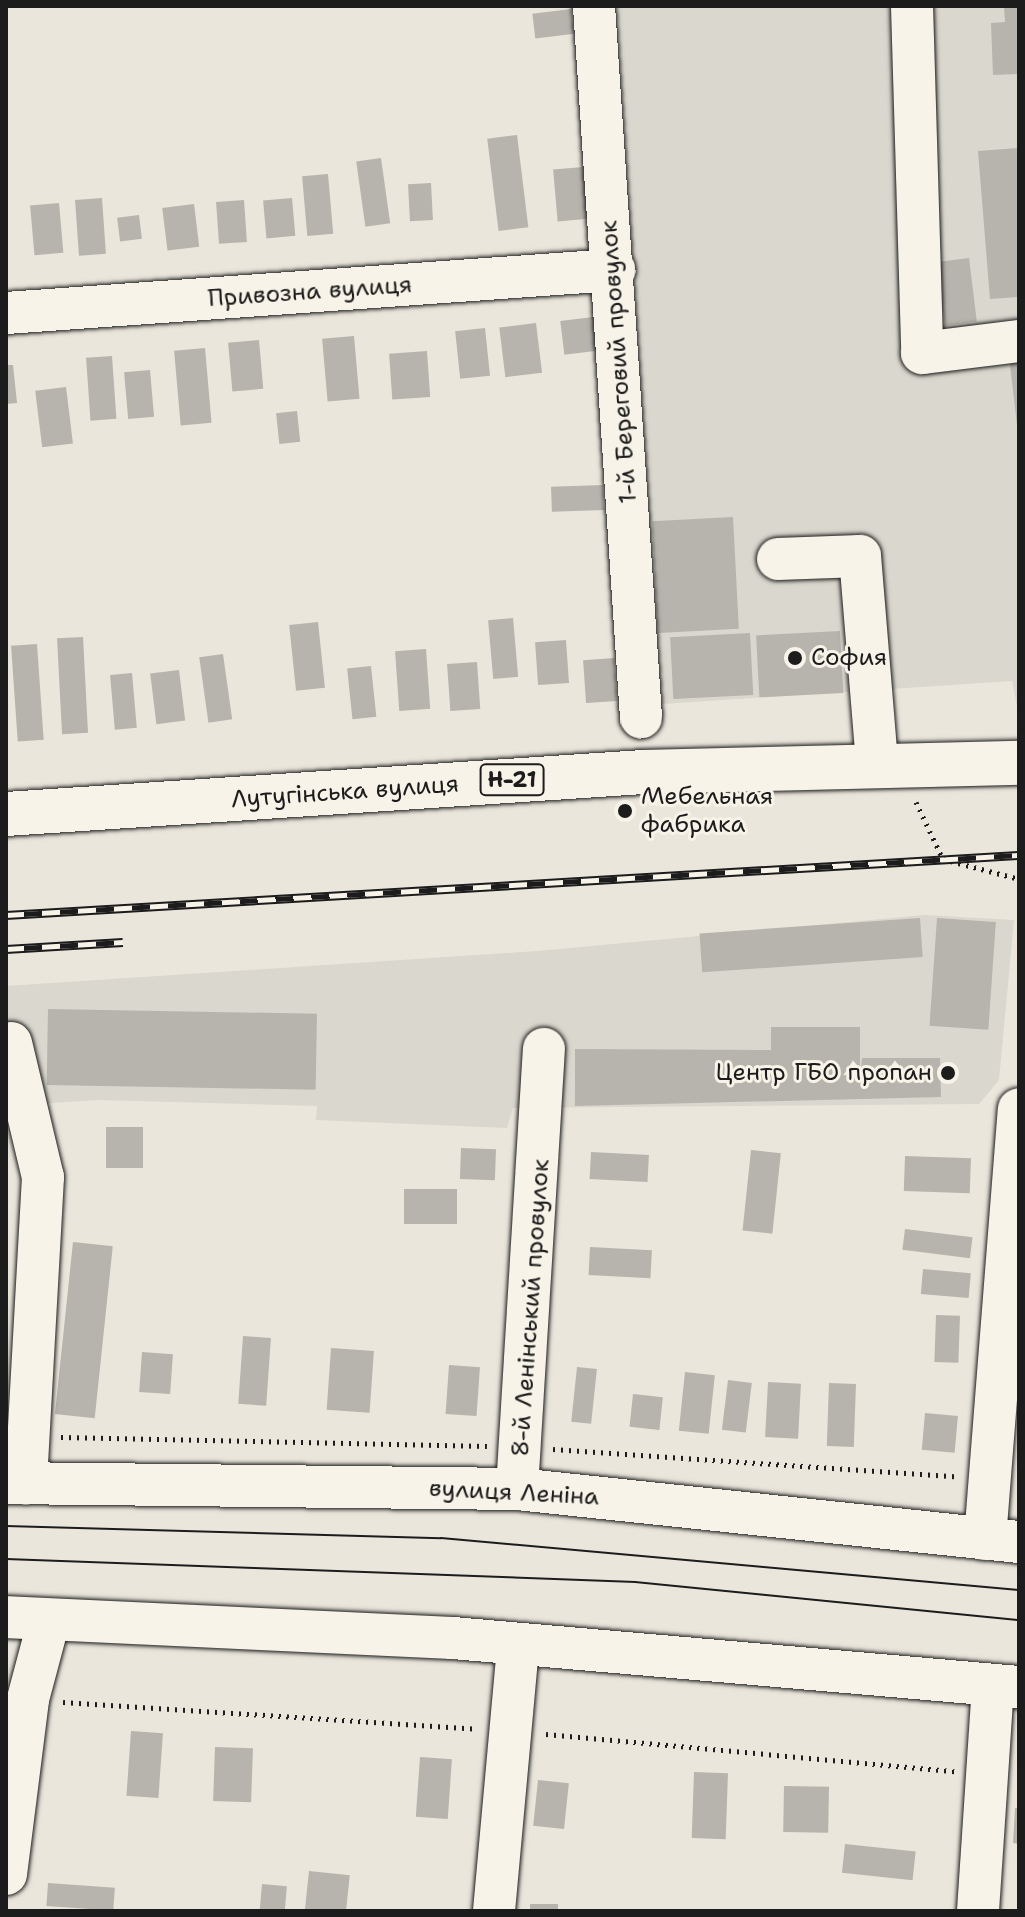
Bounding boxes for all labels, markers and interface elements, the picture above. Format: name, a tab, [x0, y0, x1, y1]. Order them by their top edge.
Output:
street label: 1-й Береговий провулок	[595, 219, 643, 505]
street label: Привозна вулиця	[207, 270, 413, 314]
place label: София	[811, 644, 887, 672]
marker: София	[786, 649, 804, 667]
road number: Н-21	[478, 762, 546, 798]
street label: Лутугінська вулиця	[230, 770, 460, 814]
place label: Мебельная фабрика	[641, 783, 773, 839]
marker: Мебельная фабрика	[616, 802, 634, 820]
place label: Центр ГБО пропан	[716, 1059, 932, 1087]
marker: Центр ГБО пропан	[939, 1064, 957, 1082]
street label: 8-й Ленінський провулок	[506, 1158, 556, 1458]
street label: вулиця Леніна	[428, 1474, 600, 1512]

